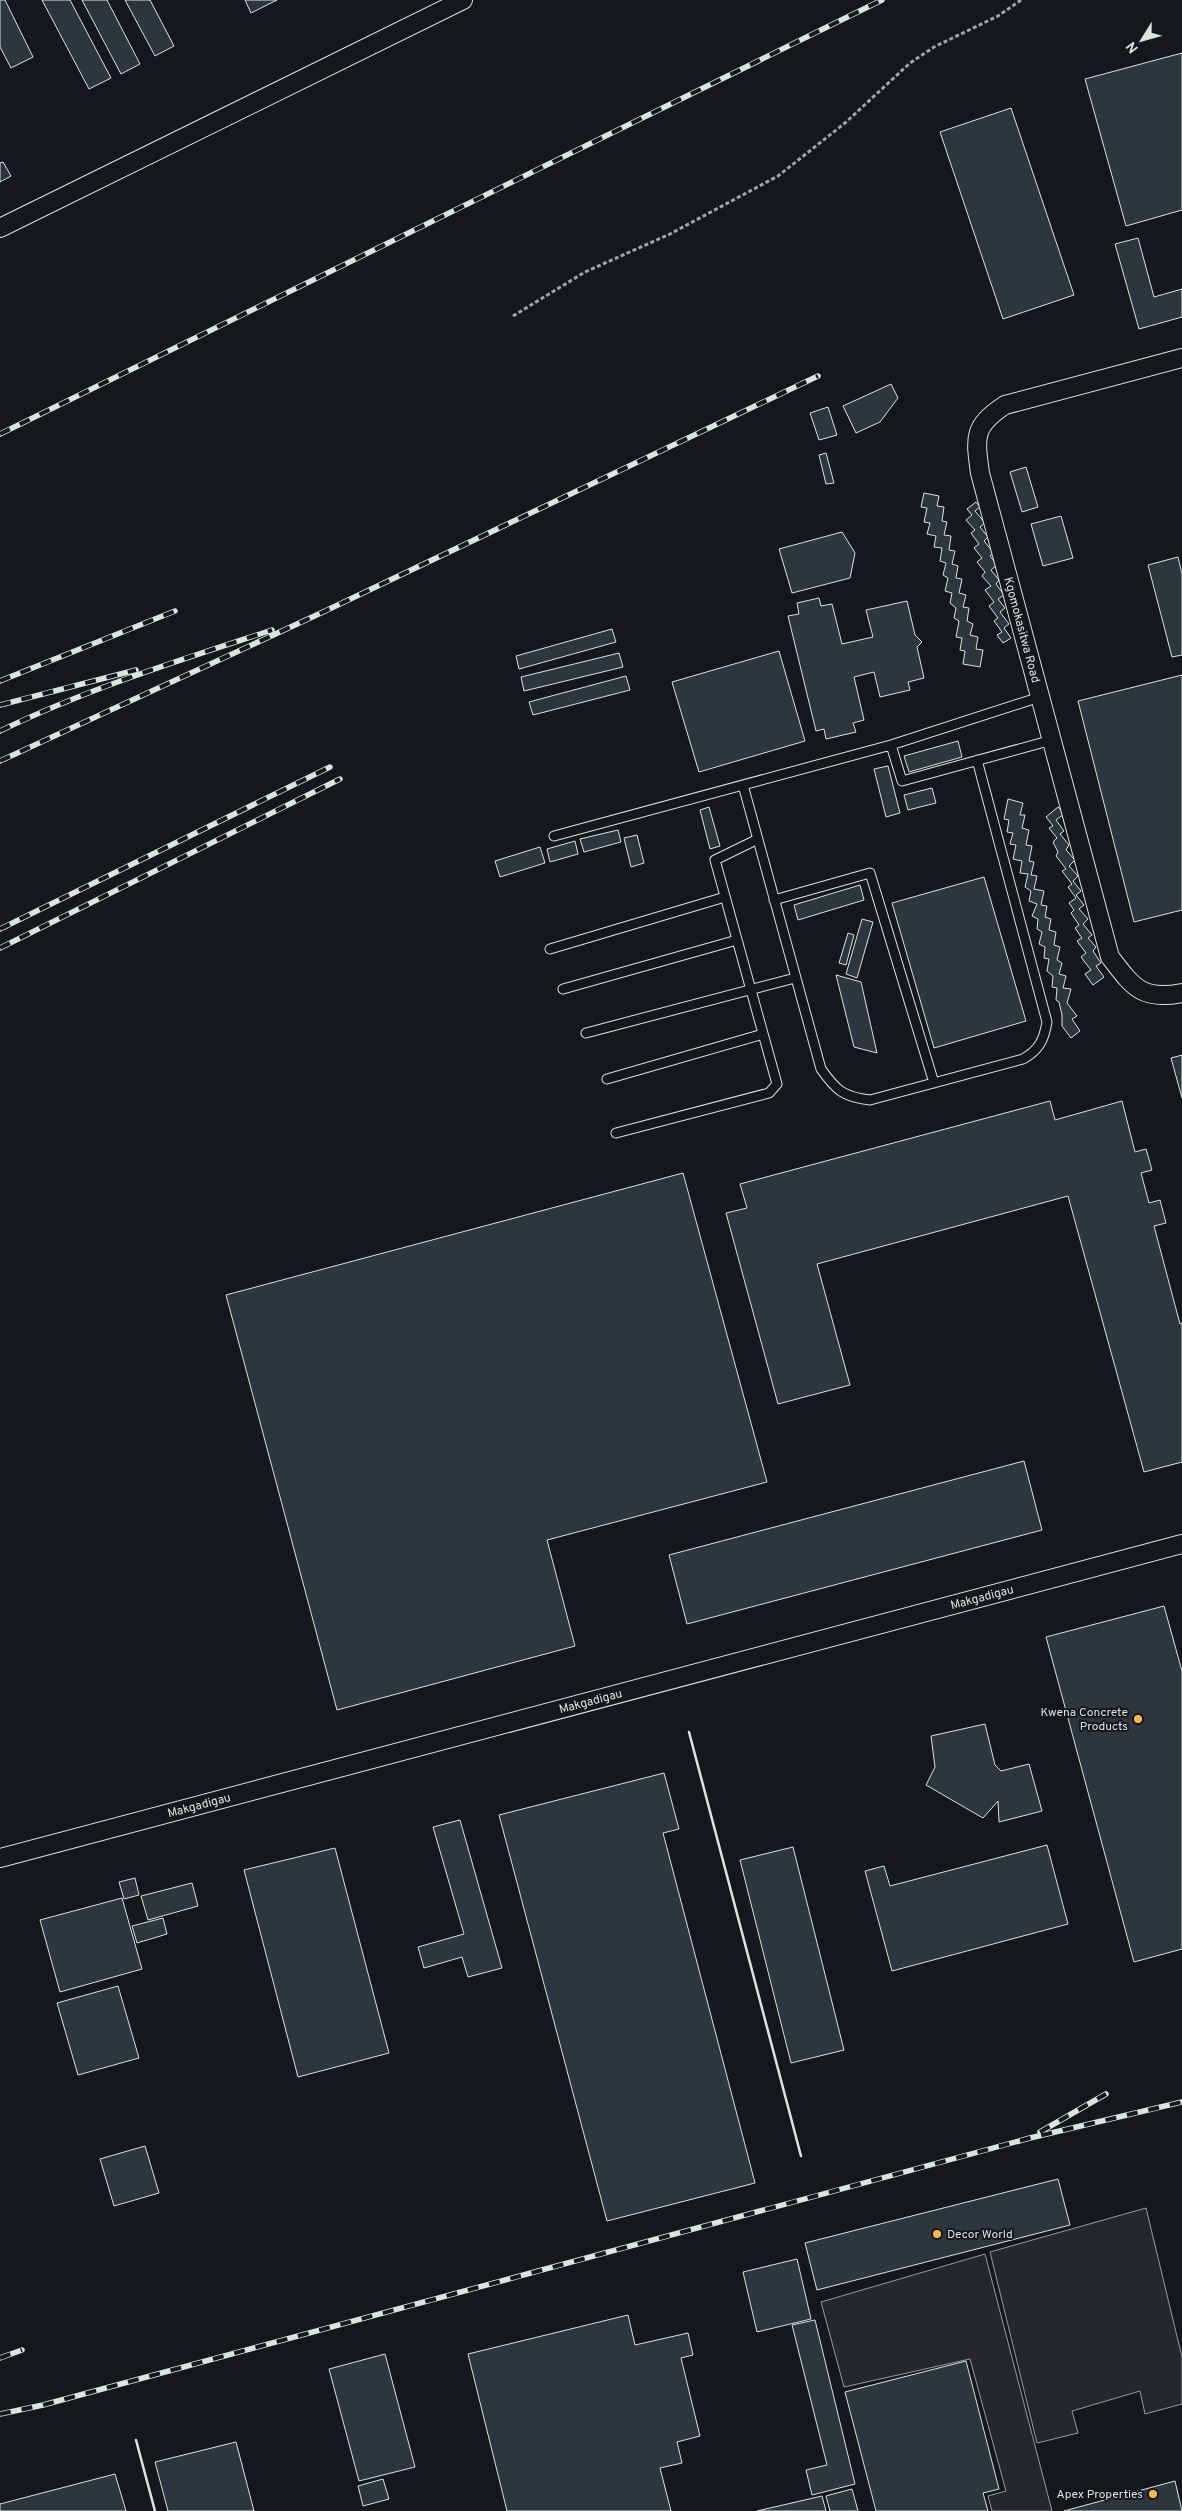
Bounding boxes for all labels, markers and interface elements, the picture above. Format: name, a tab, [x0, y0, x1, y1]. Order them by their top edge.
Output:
north arrow	[1117, 15, 1167, 65]
text: N	[1123, 38, 1143, 56]
street label: Kgomokasitwa Road	[999, 575, 1043, 685]
street label: Makgadigau	[949, 1582, 1016, 1614]
street label: Makgadigau	[557, 1686, 624, 1718]
place label: Kwena Concrete Products	[1041, 1705, 1128, 1735]
marker: Kwena Concrete Products	[1132, 1713, 1144, 1725]
street label: Makgadigau	[166, 1790, 233, 1822]
place label: Decor World	[947, 2227, 1013, 2243]
marker: Decor World	[931, 2228, 943, 2240]
place label: Apex Properties	[1056, 2487, 1143, 2503]
marker: Apex Properties	[1147, 2488, 1159, 2500]

